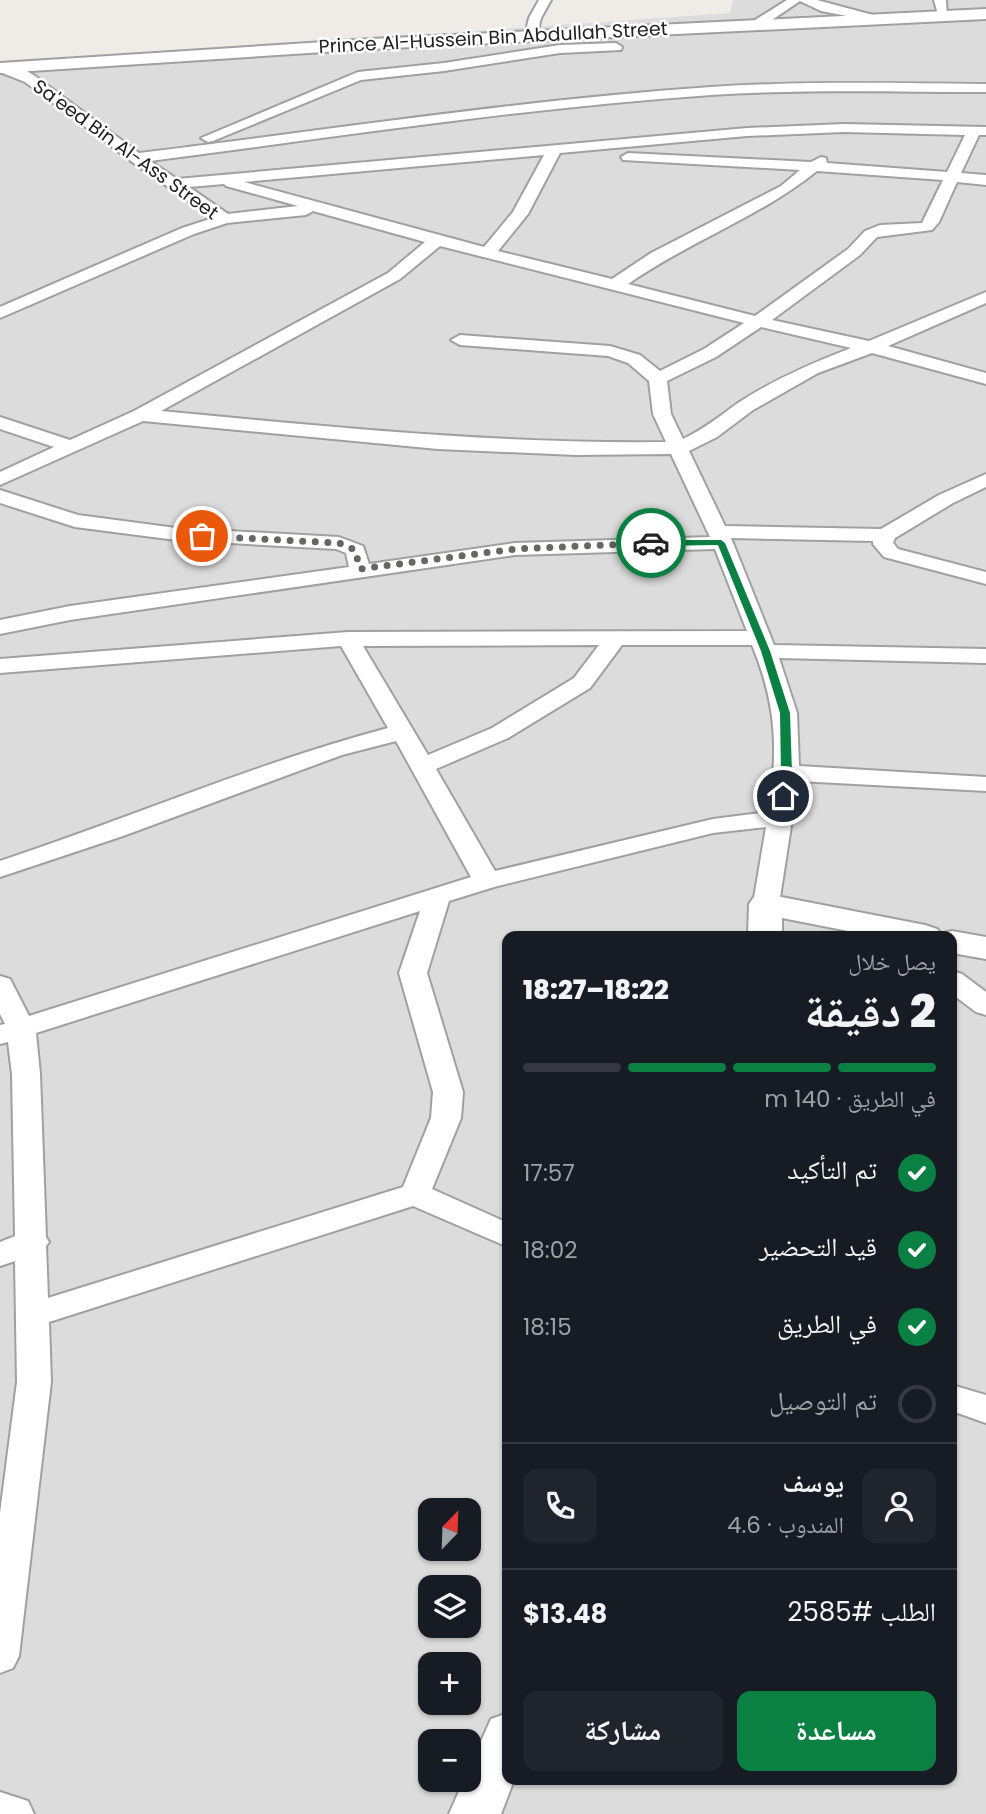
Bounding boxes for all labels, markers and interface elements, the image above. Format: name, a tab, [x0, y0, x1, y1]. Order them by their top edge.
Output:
street label: Prince Al-Hussein Bin Abdullah Street	[318, 15, 668, 60]
street label: Sa'eed Bin Al-Ass Street	[27, 73, 224, 226]
pin	[172, 506, 232, 566]
courier	[616, 508, 686, 578]
icon: bag	[183, 517, 221, 555]
icon: car	[632, 524, 670, 562]
pin	[753, 766, 813, 826]
icon: home	[764, 777, 802, 815]
text: يصل خلال	[848, 946, 936, 978]
text: 18:22–18:27	[523, 972, 669, 1008]
text: 2 دقيقة	[804, 979, 936, 1043]
text: في الطريق · 140 m	[764, 1083, 936, 1115]
text: تم التأكيد	[787, 1152, 877, 1188]
icon: check	[898, 1154, 936, 1192]
text: 17:57	[523, 1157, 575, 1189]
text: قيد التحضير	[759, 1229, 877, 1265]
icon: check	[898, 1231, 936, 1269]
text: 18:02	[523, 1234, 577, 1266]
text: في الطريق	[777, 1306, 877, 1342]
icon: check	[898, 1308, 936, 1346]
text: 18:15	[523, 1311, 572, 1343]
text: تم التوصيل	[769, 1383, 877, 1419]
text: يوسف	[783, 1465, 844, 1501]
button: phone	[523, 1469, 597, 1543]
button: person	[862, 1469, 936, 1543]
north arrow	[418, 1498, 481, 1561]
map controls	[418, 1498, 481, 1792]
text: المندوب · 4.6	[727, 1509, 844, 1541]
button: layers	[418, 1575, 481, 1638]
text: الطلب #2585	[788, 1594, 936, 1630]
text: $13.48	[523, 1596, 607, 1632]
button: +	[418, 1652, 481, 1715]
button: مشاركة	[523, 1691, 723, 1771]
button: مساعدة	[737, 1691, 936, 1771]
button: −	[418, 1729, 481, 1792]

